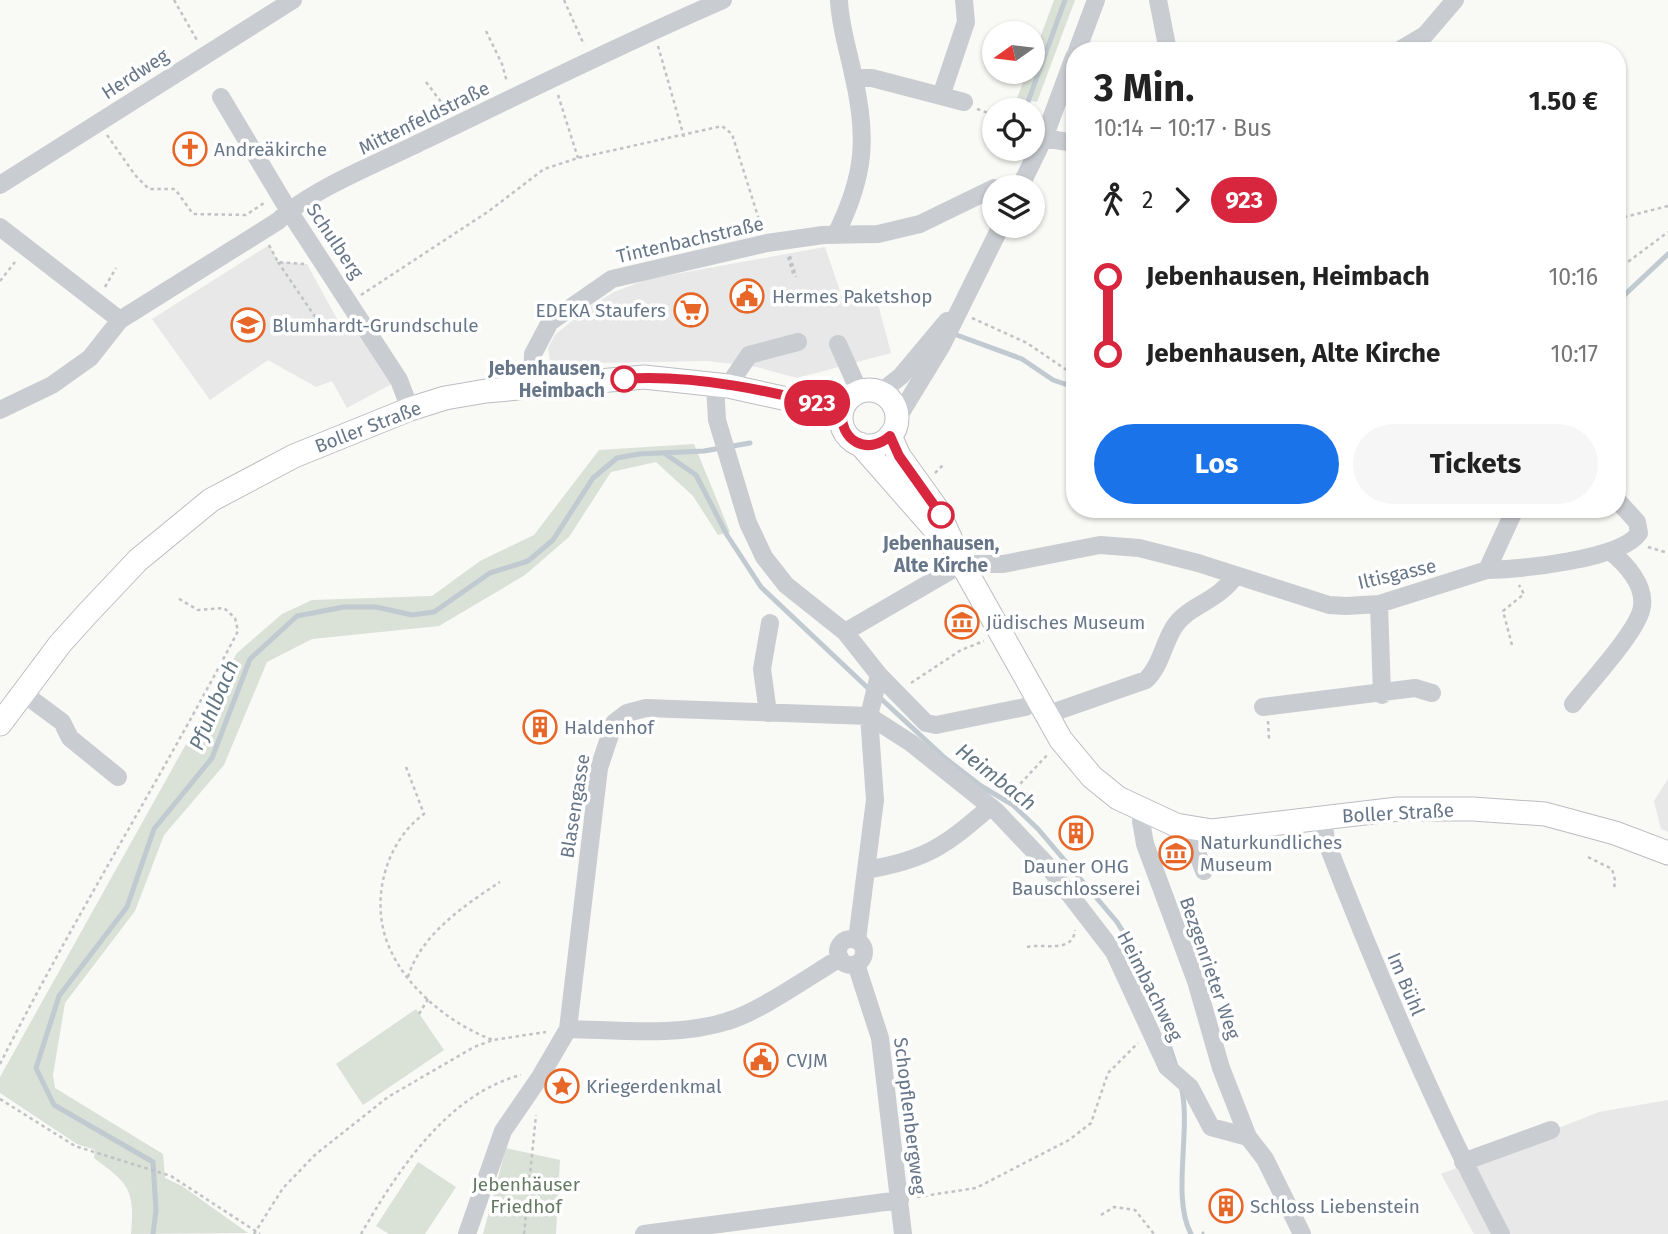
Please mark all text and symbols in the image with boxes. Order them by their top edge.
north arrow [982,21,1045,84]
map controls [982,21,1045,238]
street label: Herdweg [97,44,173,104]
text: 3 Min. [1094,65,1194,111]
street label: Mittenfeldstraße [355,76,493,160]
text: 1.50 € [1529,86,1598,117]
button: locate [982,98,1045,161]
text: 10:14 – 10:17 · Bus [1094,114,1271,142]
church icon: Andreäkirche [171,130,209,168]
place label: Andreäkirche [214,138,327,161]
button: layers [982,175,1045,238]
icon: walk [1094,181,1132,219]
icon: forward [1163,181,1201,219]
text: 2 [1142,186,1153,214]
text: 923 [1225,186,1263,214]
street label: Schulberg [301,199,369,283]
street label: Tintenbachstraße [614,212,766,268]
text: Jebenhausen, Heimbach [1146,261,1430,292]
text: 10:16 [1548,263,1598,291]
public building icon: Hermes Paketshop [728,277,766,315]
place label: Hermes Paketshop [772,285,933,308]
supermarket icon: EDEKA Staufers [672,291,710,329]
place label: EDEKA Staufers [535,299,666,322]
school or university icon: Blumhardt-Grundschule [229,306,267,344]
place label: Blumhardt-Grundschule [272,314,479,337]
text: Jebenhausen, Alte Kirche [1146,338,1440,369]
text: 10:17 [1550,340,1598,368]
place label: Jebenhausen, Heimbach [487,357,605,402]
marker: Jebenhausen, Heimbach [611,366,637,392]
line badge: 923 [777,380,857,426]
text: 923 [798,389,836,417]
street label: Boller Straße [311,396,425,458]
button: Los [1094,424,1339,504]
button: Tickets [1353,424,1598,504]
marker: Jebenhausen, Alte Kirche [928,502,954,528]
place label: Jebenhausen, Alte Kirche [882,532,999,577]
street label: Iltisgasse [1356,554,1438,594]
museum icon: Jüdisches Museum [943,603,981,641]
place label: Jüdisches Museum [986,611,1145,634]
water label: Pfuhlbach [183,656,245,754]
building icon: Haldenhof [521,708,559,746]
place label: Haldenhof [564,716,656,739]
water label: Heimbach [951,738,1041,816]
street label: Blasengasse [555,752,595,860]
street label: Boller Straße [1341,799,1455,827]
building icon: Dauner OHG Bauschlosserei [1057,814,1095,852]
place label: Naturkundliches Museum [1200,831,1342,876]
museum icon: Naturkundliches Museum [1157,834,1195,872]
place label: Dauner OHG Bauschlosserei [1012,855,1141,900]
street label: Bezgenrieter Weg [1175,894,1245,1042]
street label: Heimbachweg [1112,927,1188,1045]
street label: Im Bühl [1382,949,1430,1019]
street label: Schopflenbergweg [889,1036,931,1196]
public building icon: CVJM [742,1041,780,1079]
place label: CVJM [786,1049,828,1072]
place icon: Kriegerdenkmal [543,1067,581,1105]
place label: Kriegerdenkmal [586,1075,722,1098]
park label: Jebenhäuser Friedhof [472,1173,581,1218]
building icon: Schloss Liebenstein [1207,1187,1245,1225]
place label: Schloss Liebenstein [1250,1195,1420,1218]

